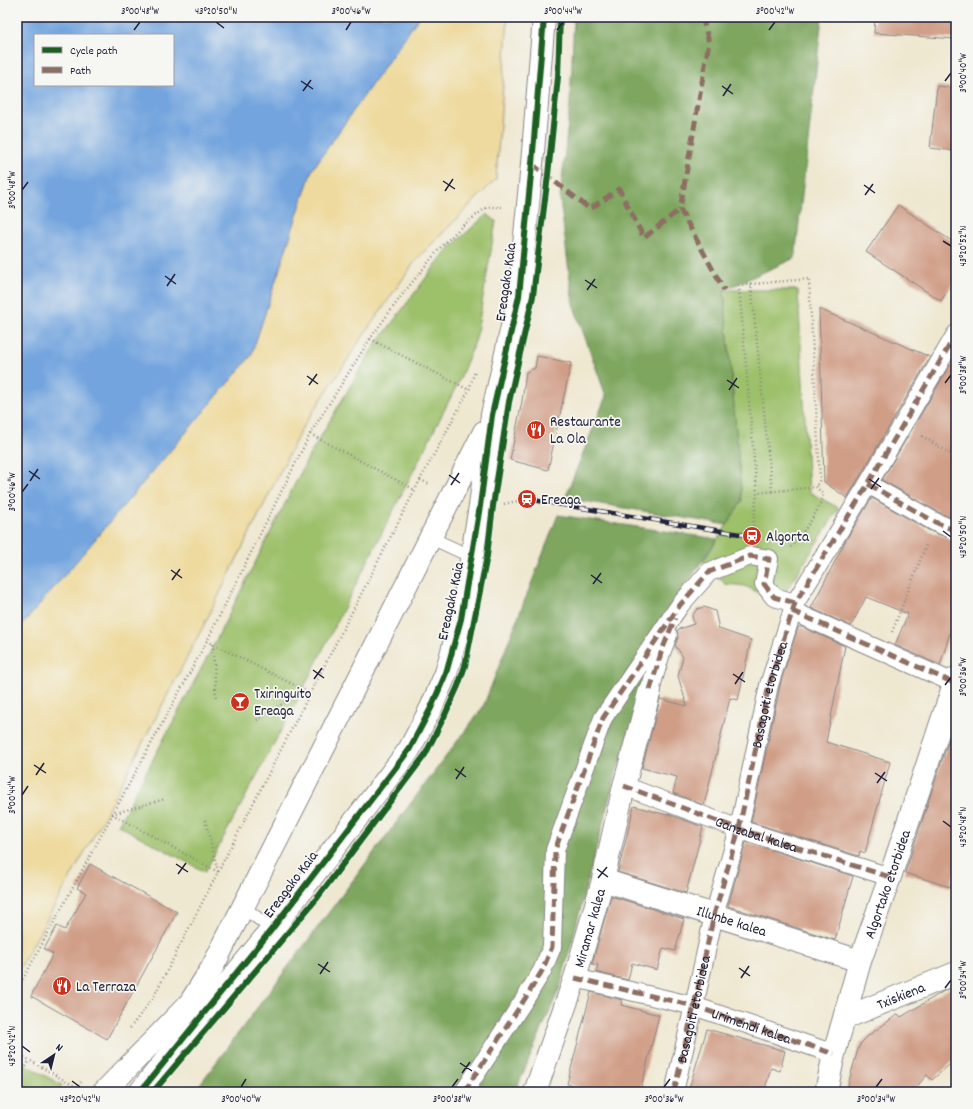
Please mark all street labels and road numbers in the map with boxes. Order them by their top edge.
street label: Ereagako Kaia [491,240,524,323]
street label: Ereagako Kaia [433,559,471,643]
street label: Basagoiti etorbidea [747,638,795,750]
street label: Ganzabal kalea [712,812,801,860]
street label: Algortako etorbidea [860,826,918,942]
street label: Ereagako Kaia [259,846,325,924]
street label: Miramar kalea [570,885,613,970]
street label: Illunbe kalea [693,901,770,944]
street label: Basagoiti etorbidea [672,953,718,1066]
street label: Txiskiena [874,977,930,1017]
street label: Urimendi kalea [708,1004,795,1052]

